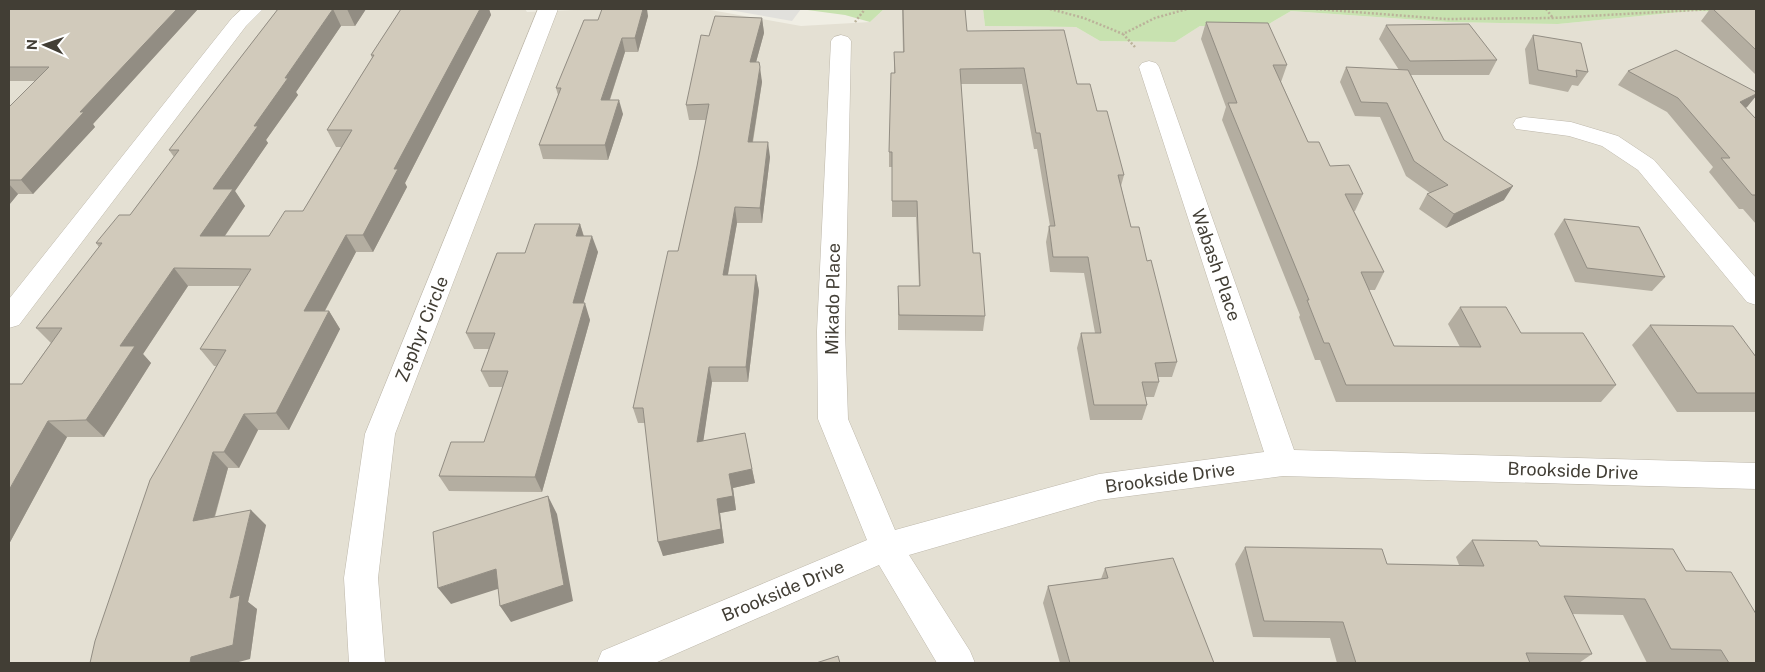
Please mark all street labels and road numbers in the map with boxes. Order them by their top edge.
street label: Wabash Place [1187,206,1246,324]
street label: Mikado Place [821,243,844,355]
street label: Zephyr Circle [391,273,452,385]
street label: Brookside Drive [1104,458,1236,497]
street label: Brookside Drive [1507,458,1639,483]
street label: Brookside Drive [718,555,847,626]

